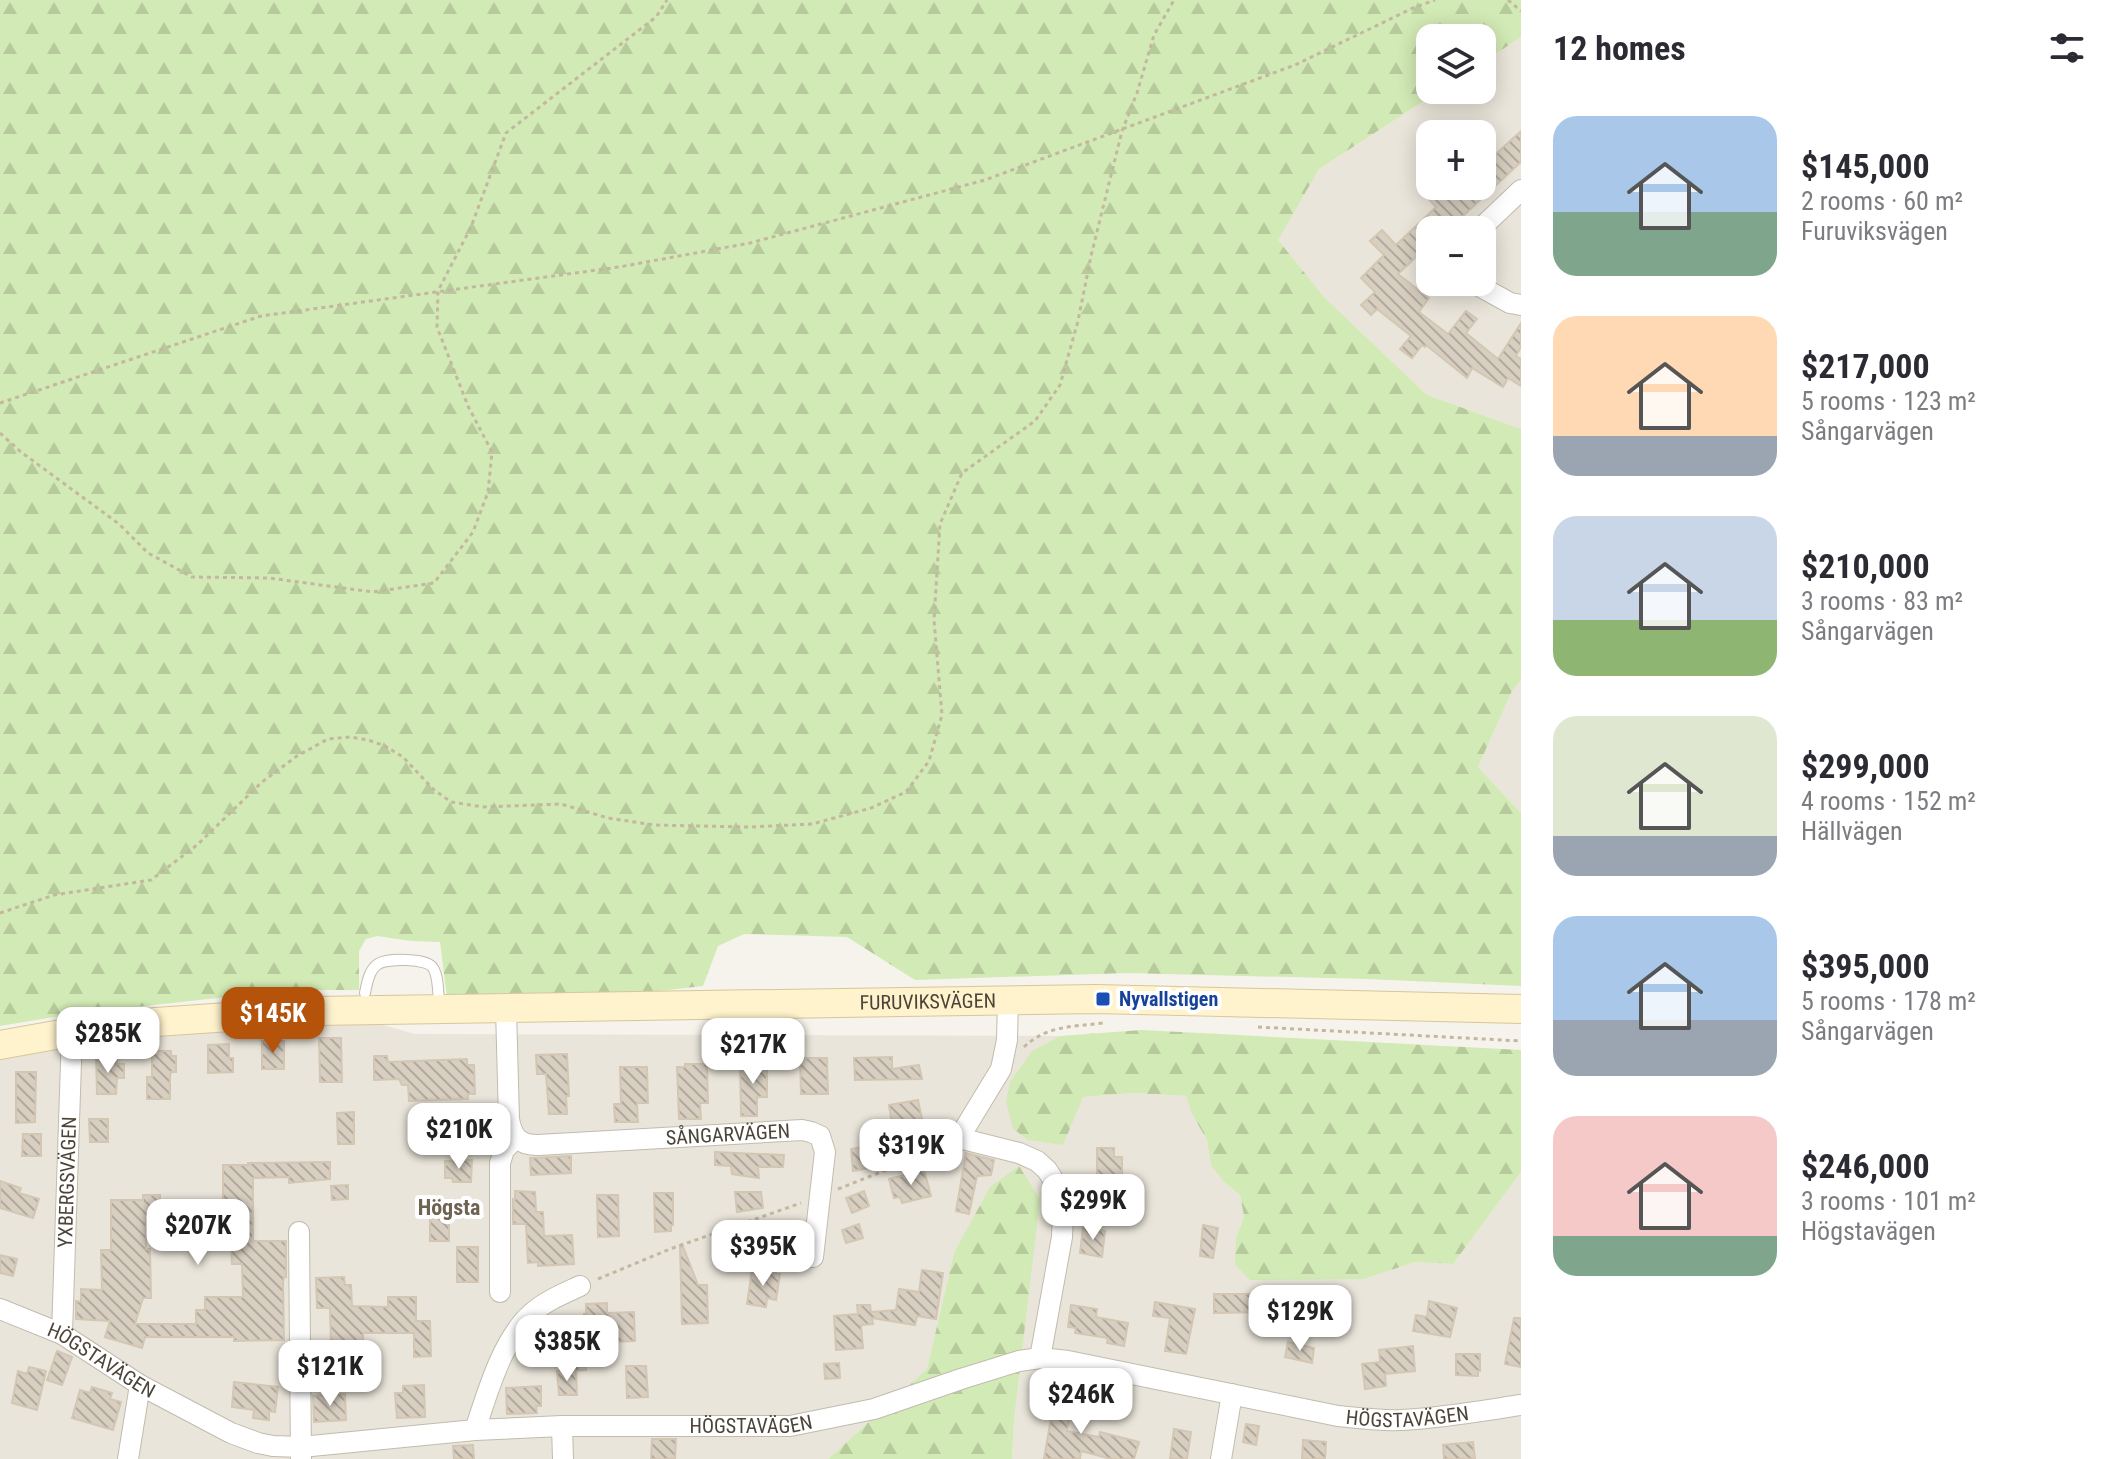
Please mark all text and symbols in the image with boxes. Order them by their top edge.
map controls [1416,24,1496,296]
button: layers [1416,24,1496,104]
icon: filters [2045,26,2089,70]
text: 12 homes [1553,28,1686,68]
button: + [1416,120,1496,200]
text: $145,000 [1801,146,1930,186]
icon: home [1617,148,1713,244]
text: 2 rooms · 60 m² [1801,186,1963,216]
button: − [1416,216,1496,296]
text: Furuviksvägen [1801,216,1948,246]
text: $217,000 [1801,346,1930,386]
icon: home [1617,348,1713,444]
text: 5 rooms · 123 m² [1801,386,1976,416]
text: Sångarvägen [1801,416,1934,446]
text: $210,000 [1801,546,1930,586]
icon: home [1617,548,1713,644]
text: 3 rooms · 83 m² [1801,586,1963,616]
text: Sångarvägen [1801,616,1934,646]
text: $299,000 [1801,746,1930,786]
icon: home [1617,748,1713,844]
text: 4 rooms · 152 m² [1801,786,1976,816]
text: Hällvägen [1801,816,1903,846]
text: $395,000 [1801,946,1930,986]
icon: home [1617,948,1713,1044]
text: 5 rooms · 178 m² [1801,986,1976,1016]
pin: $145K [217,987,329,1055]
place label: Nyvallstigen [1119,987,1218,1011]
street label: FURUVIKSVÄGEN [859,989,996,1015]
marker: Nyvallstigen [1094,990,1112,1008]
text: $145K [240,998,306,1028]
pin: $285K [52,1007,164,1075]
text: Sångarvägen [1801,1016,1934,1046]
text: $285K [75,1018,141,1048]
pin: $217K [697,1018,809,1086]
text: $217K [720,1029,786,1059]
pin: $210K [403,1103,515,1171]
text: $210K [426,1114,492,1144]
street label: YXBERGSVÄGEN [53,1116,81,1248]
street label: SÅNGARVÄGEN [665,1119,791,1150]
pin: $319K [855,1119,967,1187]
text: $319K [878,1130,944,1160]
text: $246,000 [1801,1146,1930,1186]
icon: home [1617,1148,1713,1244]
pin: $299K [1037,1174,1149,1242]
text: $299K [1060,1185,1126,1215]
text: 3 rooms · 101 m² [1801,1186,1976,1216]
district label: Högsta [418,1195,480,1220]
pin: $207K [142,1199,254,1267]
text: $207K [165,1210,231,1240]
text: Högstavägen [1801,1216,1936,1246]
pin: $395K [707,1220,819,1288]
text: $395K [730,1231,796,1261]
pin: $129K [1244,1285,1356,1353]
text: $129K [1267,1296,1333,1326]
pin: $385K [511,1315,623,1383]
street label: HÖGSTAVÄGEN [44,1317,159,1403]
text: $385K [534,1326,600,1356]
pin: $121K [274,1340,386,1408]
text: $121K [297,1351,363,1381]
pin: $246K [1025,1368,1137,1436]
text: $246K [1048,1379,1114,1409]
street label: HÖGSTAVÄGEN [1345,1401,1470,1432]
street label: HÖGSTAVÄGEN [690,1410,815,1438]

